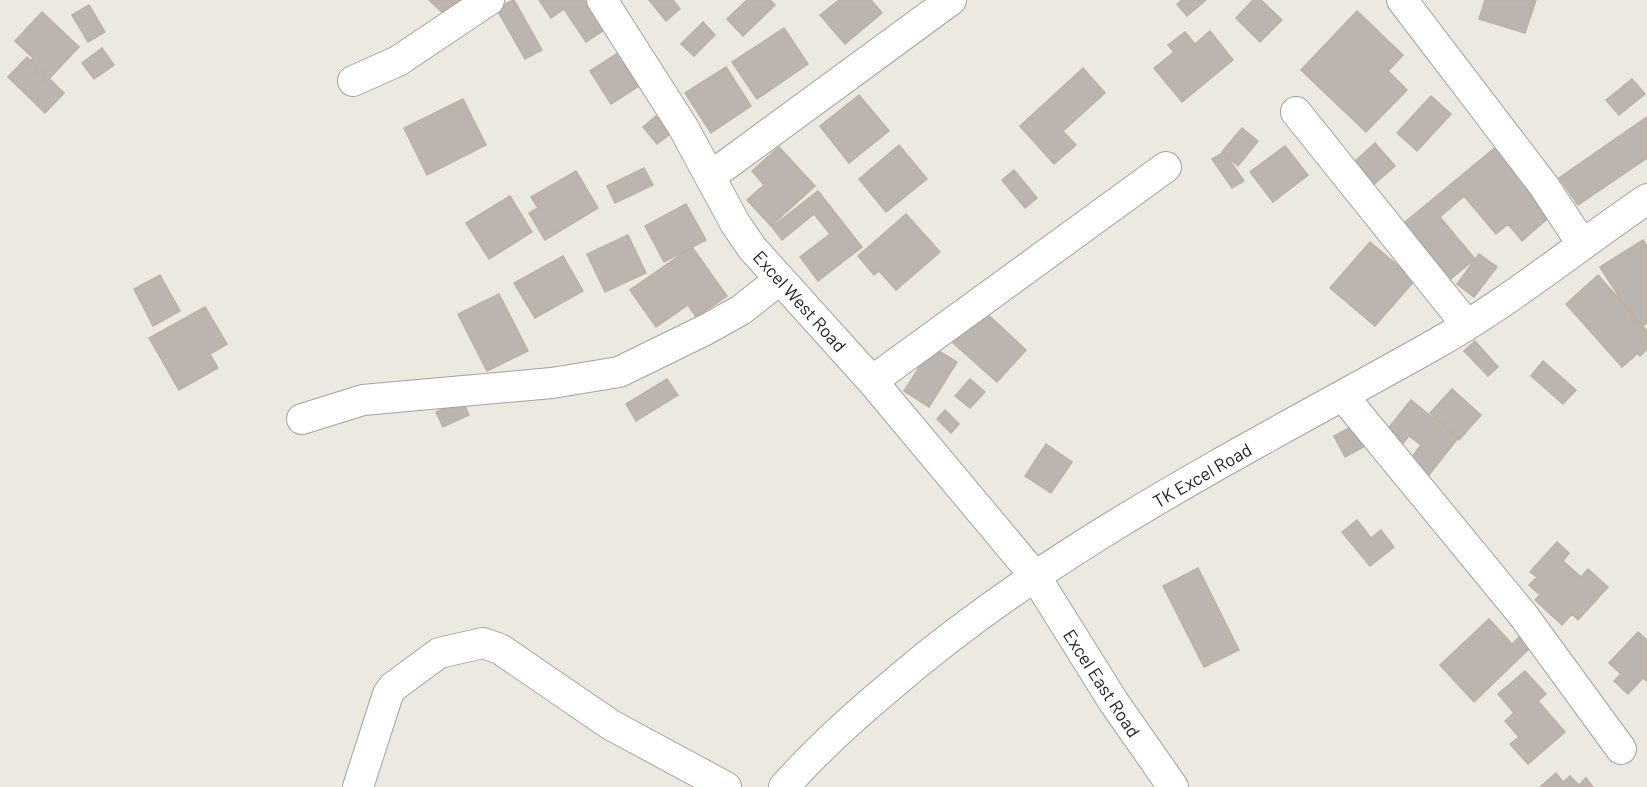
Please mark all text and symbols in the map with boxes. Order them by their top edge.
street label: Excel West Road [749,246,851,356]
street label: TK Excel Road [1149,438,1255,512]
street label: Excel East Road [1059,625,1145,741]

